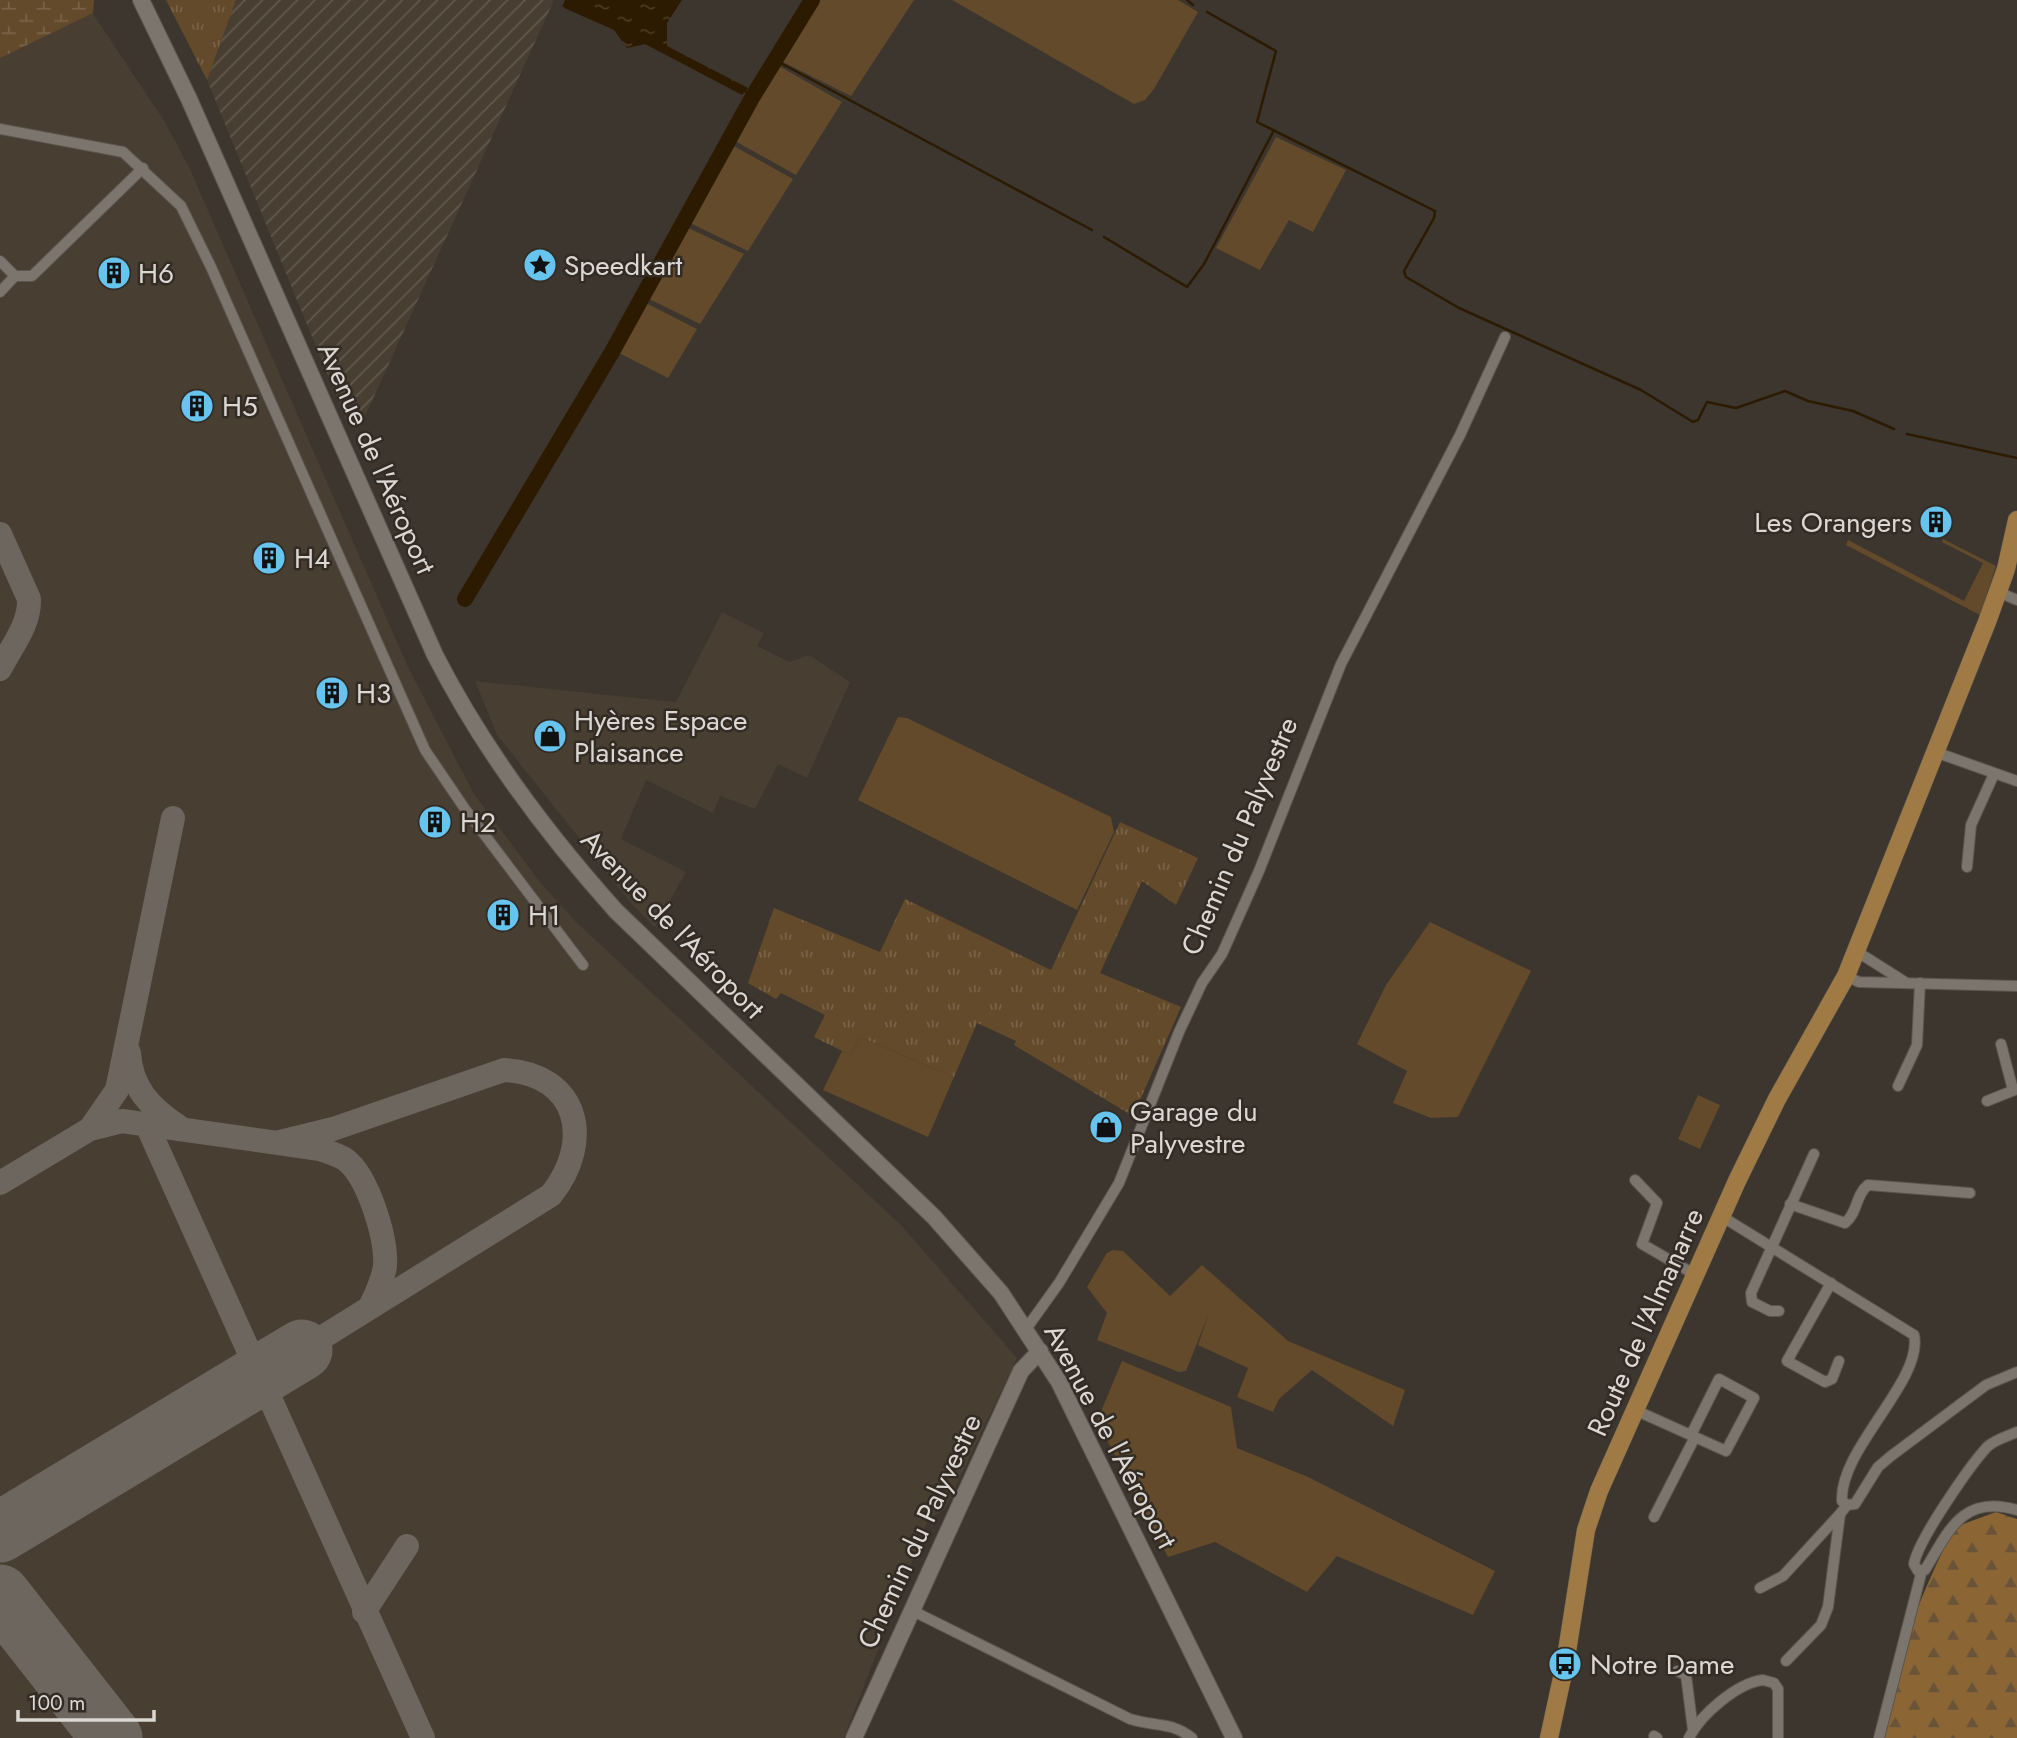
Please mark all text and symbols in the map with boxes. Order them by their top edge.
place label: Speedkart [564,245,682,286]
place icon: Speedkart [521,246,559,284]
place label: H6 [138,253,174,294]
building icon: H6 [95,254,133,292]
street label: Avenue de l'Aéroport [307,336,446,581]
place label: H5 [222,386,258,427]
building icon: H5 [178,387,216,425]
place label: Les Orangers [1754,502,1912,543]
building icon: Les Orangers [1917,503,1955,541]
place label: H4 [294,538,330,579]
building icon: H4 [250,539,288,577]
place label: H3 [356,673,391,714]
building icon: H3 [313,674,351,712]
place label: Hyères Espace Plaisance [574,700,748,773]
street label: Chemin du Palyvestre [1171,711,1308,962]
shop icon: Hyères Espace Plaisance [531,717,569,755]
place label: H2 [460,802,496,843]
building icon: H2 [416,803,454,841]
street label: Avenue de l'Aéroport [571,820,774,1029]
place label: H1 [528,895,561,936]
building icon: H1 [484,896,522,934]
place label: Garage du Palyvestre [1130,1091,1258,1164]
shop icon: Garage du Palyvestre [1087,1108,1125,1146]
street label: Route de l'Almanarre [1577,1202,1714,1443]
street label: Avenue de l'Aéroport [1034,1316,1187,1556]
street label: Chemin du Palyvestre [847,1407,992,1655]
place label: Notre Dame [1590,1644,1734,1685]
bus stop icon: Notre Dame [1546,1645,1584,1683]
scale bar [18,1678,154,1722]
text: 100 m [28,1688,85,1718]

